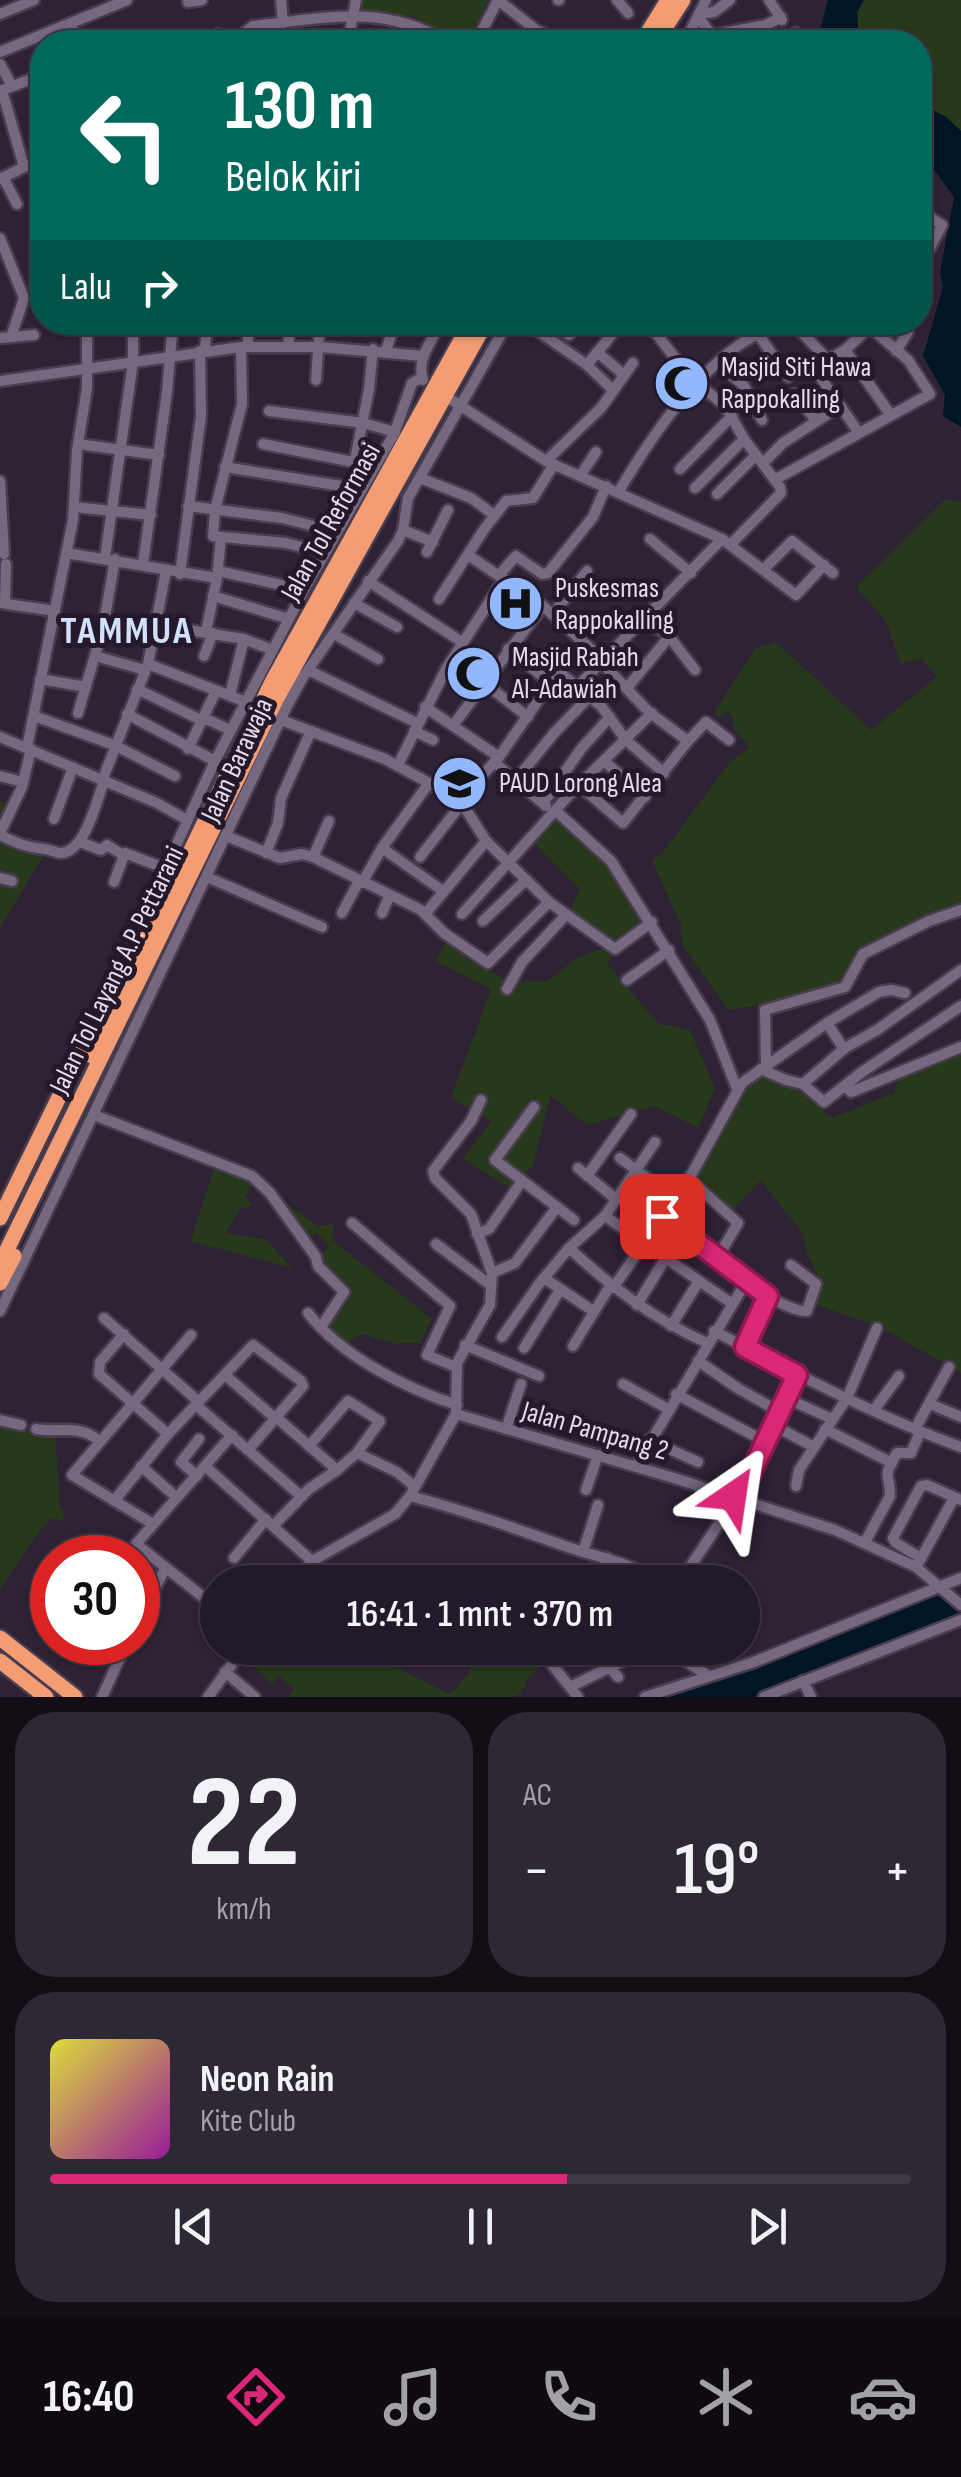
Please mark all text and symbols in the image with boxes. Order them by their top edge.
text: 130 m [225,65,374,149]
icon: left [60,70,190,200]
text: Belok kiri [225,150,361,205]
icon: right [132,260,187,315]
text: Lalu [60,265,112,310]
place label: Masjid Siti Hawa Rappokalling [721,351,871,416]
mosque icon: Masjid Siti Hawa Rappokalling [652,353,712,413]
street label: Jalan Tol Reformasi [274,438,388,607]
place label: Puskesmas Rappokalling [555,572,674,637]
hospital icon: Puskesmas Rappokalling [486,574,546,634]
district label: TAMMUA [60,609,194,654]
place label: Masjid Rabiah Al-Adawiah [511,641,639,706]
mosque icon: Masjid Rabiah Al-Adawiah [443,643,503,703]
street label: Jalan Barawaja [194,693,280,828]
school or university icon: PAUD Lorong Alea [430,753,490,813]
place label: PAUD Lorong Alea [499,767,662,800]
street label: Jalan Tol Layang A.P. Pettarani [42,841,191,1100]
pin [620,1174,705,1259]
icon: arrive [635,1189,690,1244]
street label: Jalan Pampang 2 [517,1394,672,1468]
position arrow [681,1444,785,1548]
speed limit sign: 30 [30,1535,160,1665]
text: 16:41 · 1 mnt · 370 m [347,1592,613,1637]
text: 22 [187,1747,301,1903]
text: AC [523,1776,552,1815]
text: 19° [674,1825,760,1916]
text: − [523,1838,550,1905]
text: + [884,1838,911,1905]
text: km/h [216,1890,272,1929]
text: Neon Rain [200,2057,334,2102]
text: Kite Club [200,2102,296,2141]
icon: previous [166,2199,221,2254]
icon: pause [453,2199,508,2254]
icon: next [740,2199,795,2254]
icon: directions [221,2362,291,2432]
icon: music [378,2362,448,2432]
icon: phone [534,2362,604,2432]
icon: climate [691,2362,761,2432]
icon: car [848,2362,918,2432]
text: 16:40 [43,2370,135,2425]

